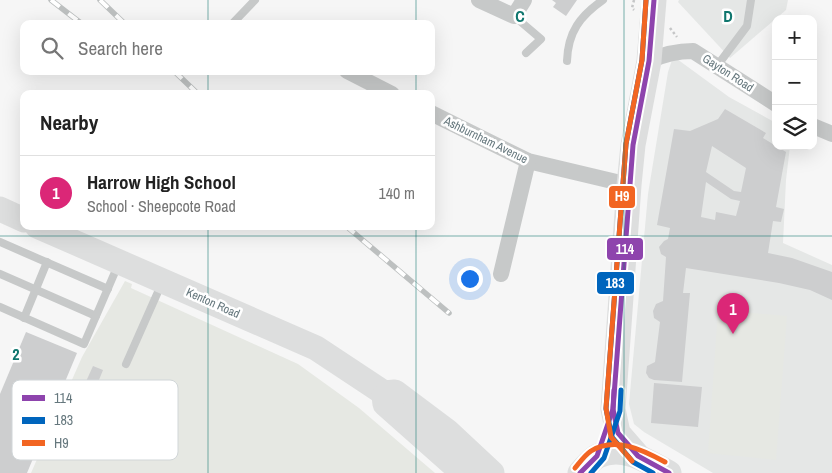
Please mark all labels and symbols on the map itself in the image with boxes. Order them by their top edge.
text: C [515,5,525,27]
text: D [723,5,733,27]
street label: Gayton Road [699,50,757,96]
street label: Ashburnham Avenue [441,112,530,167]
line badge: H9 [608,185,636,209]
text: H9 [615,187,629,205]
line badge: 114 [606,237,644,261]
text: 114 [616,240,635,258]
your location [457,266,483,292]
line badge: 183 [596,271,635,295]
text: 183 [605,274,625,292]
street label: Kenton Road [184,284,242,322]
pin: 1 [717,293,749,334]
text: 2 [12,343,20,365]
legend [12,380,178,460]
text: 114 [54,389,73,407]
text: 183 [54,411,73,429]
text: H9 [54,434,69,452]

